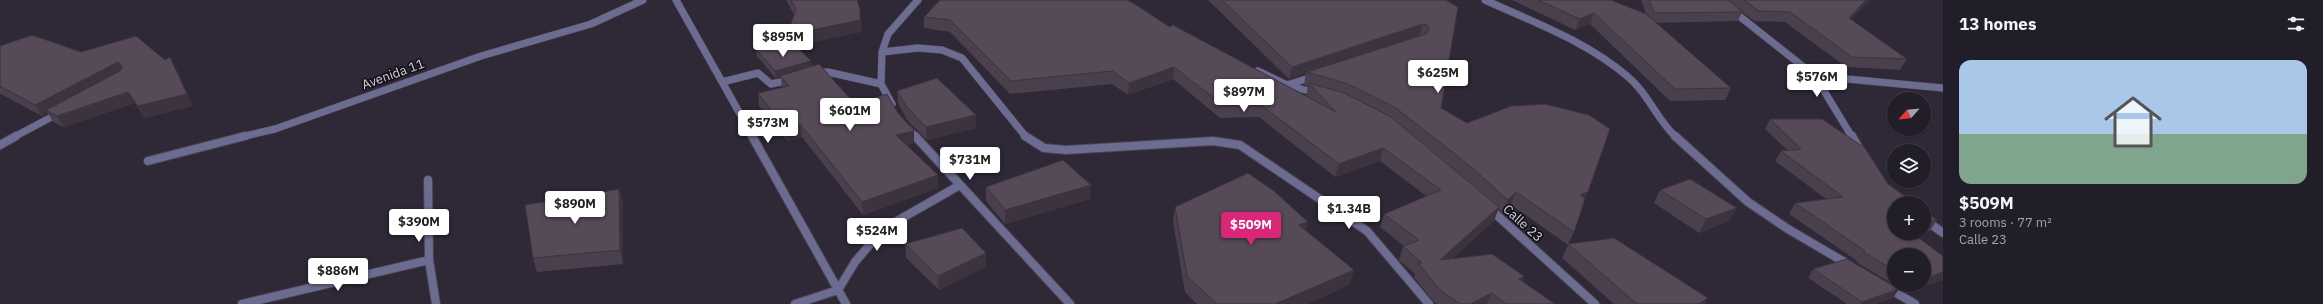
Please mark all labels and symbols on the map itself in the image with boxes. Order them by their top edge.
pin: $895M [755,24,811,58]
street label: Avenida 11 [359,55,427,93]
pin: $625M [1410,60,1466,94]
pin: $576M [1789,64,1845,98]
pin: $897M [1216,79,1272,113]
north arrow [1887,92,1931,136]
pin: $601M [822,98,878,132]
pin: $573M [740,110,796,144]
pin: $731M [942,147,998,181]
pin: $890M [547,191,603,225]
pin: $1.34B [1316,196,1382,230]
street label: Calle 23 [1500,201,1546,245]
pin: $390M [391,209,447,243]
pin: $509M [1223,212,1279,246]
pin: $524M [849,218,905,252]
pin: $886M [310,258,366,292]

